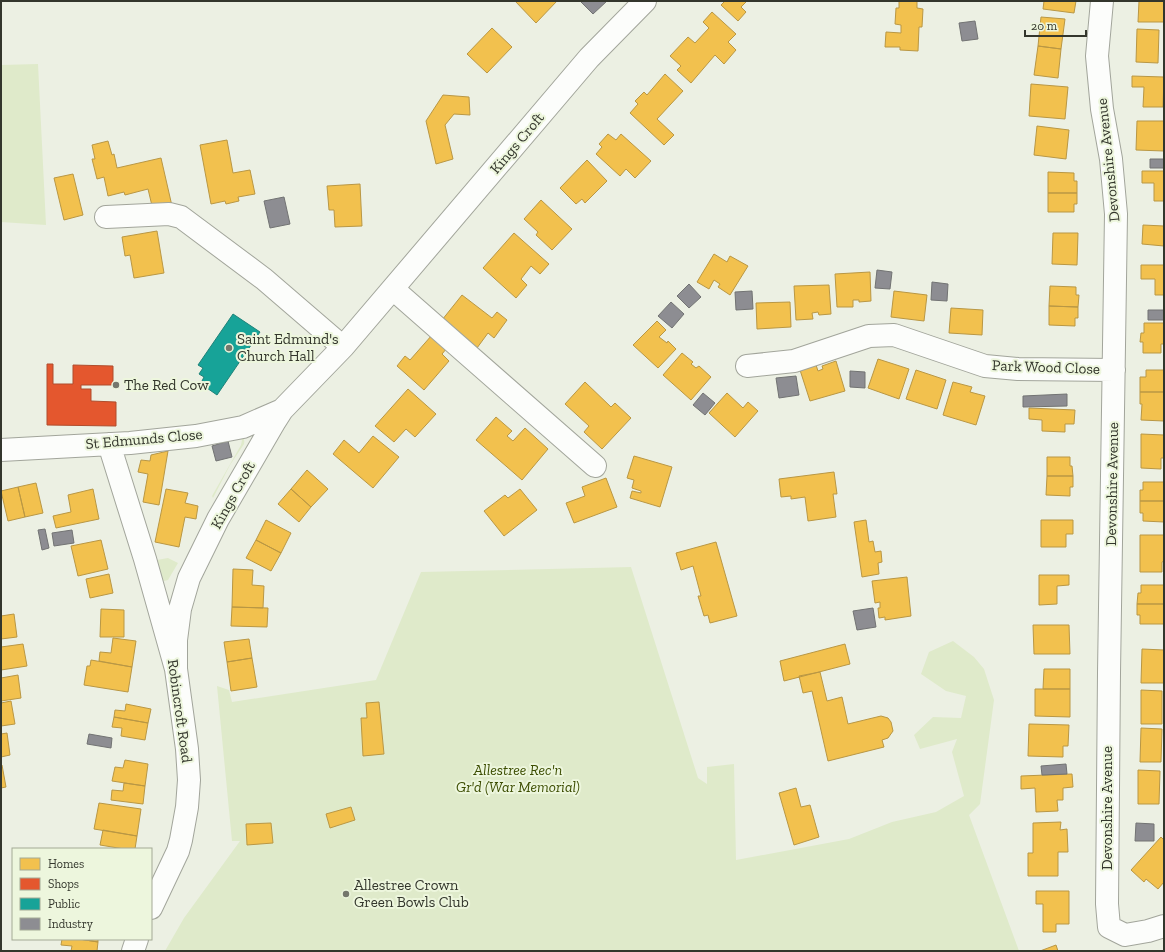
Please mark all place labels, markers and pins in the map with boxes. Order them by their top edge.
place label: Saint Edmund's Church Hall [237,330,339,365]
marker: Saint Edmund's Church Hall [224,343,234,353]
place label: The Red Cow [124,376,209,394]
marker: The Red Cow [111,380,121,390]
place label: Allestree Crown Green Bowls Club [354,876,469,911]
marker: Allestree Crown Green Bowls Club [341,889,351,899]

